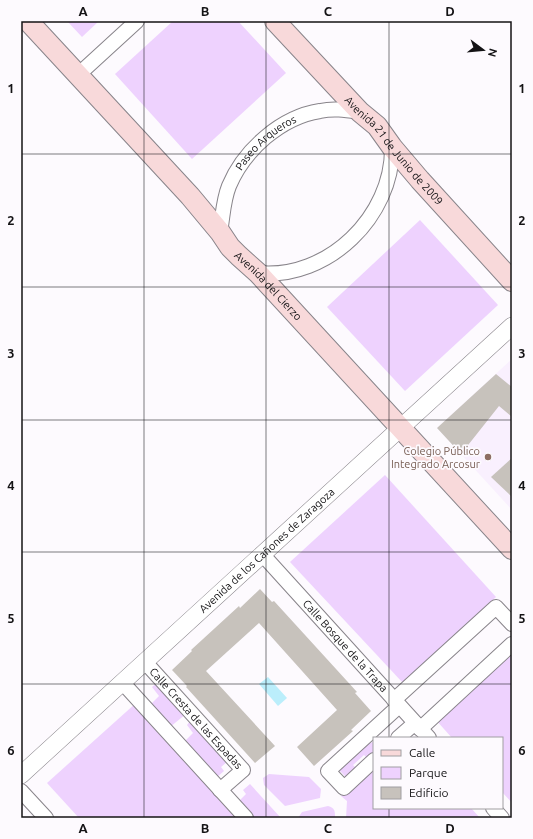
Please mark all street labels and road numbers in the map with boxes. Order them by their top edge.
street label: Avenida 21 de Junio de 2009 [342,94,445,207]
street label: Paseo Arqueros [233,113,298,172]
street label: Avenida del Cierzo [232,249,304,323]
street label: Avenida de los Cañones de Zaragoza [197,486,337,615]
street label: Calle Bosque de la Trapa [301,597,390,694]
street label: Calle Cresta de las Espadas [147,665,245,771]

